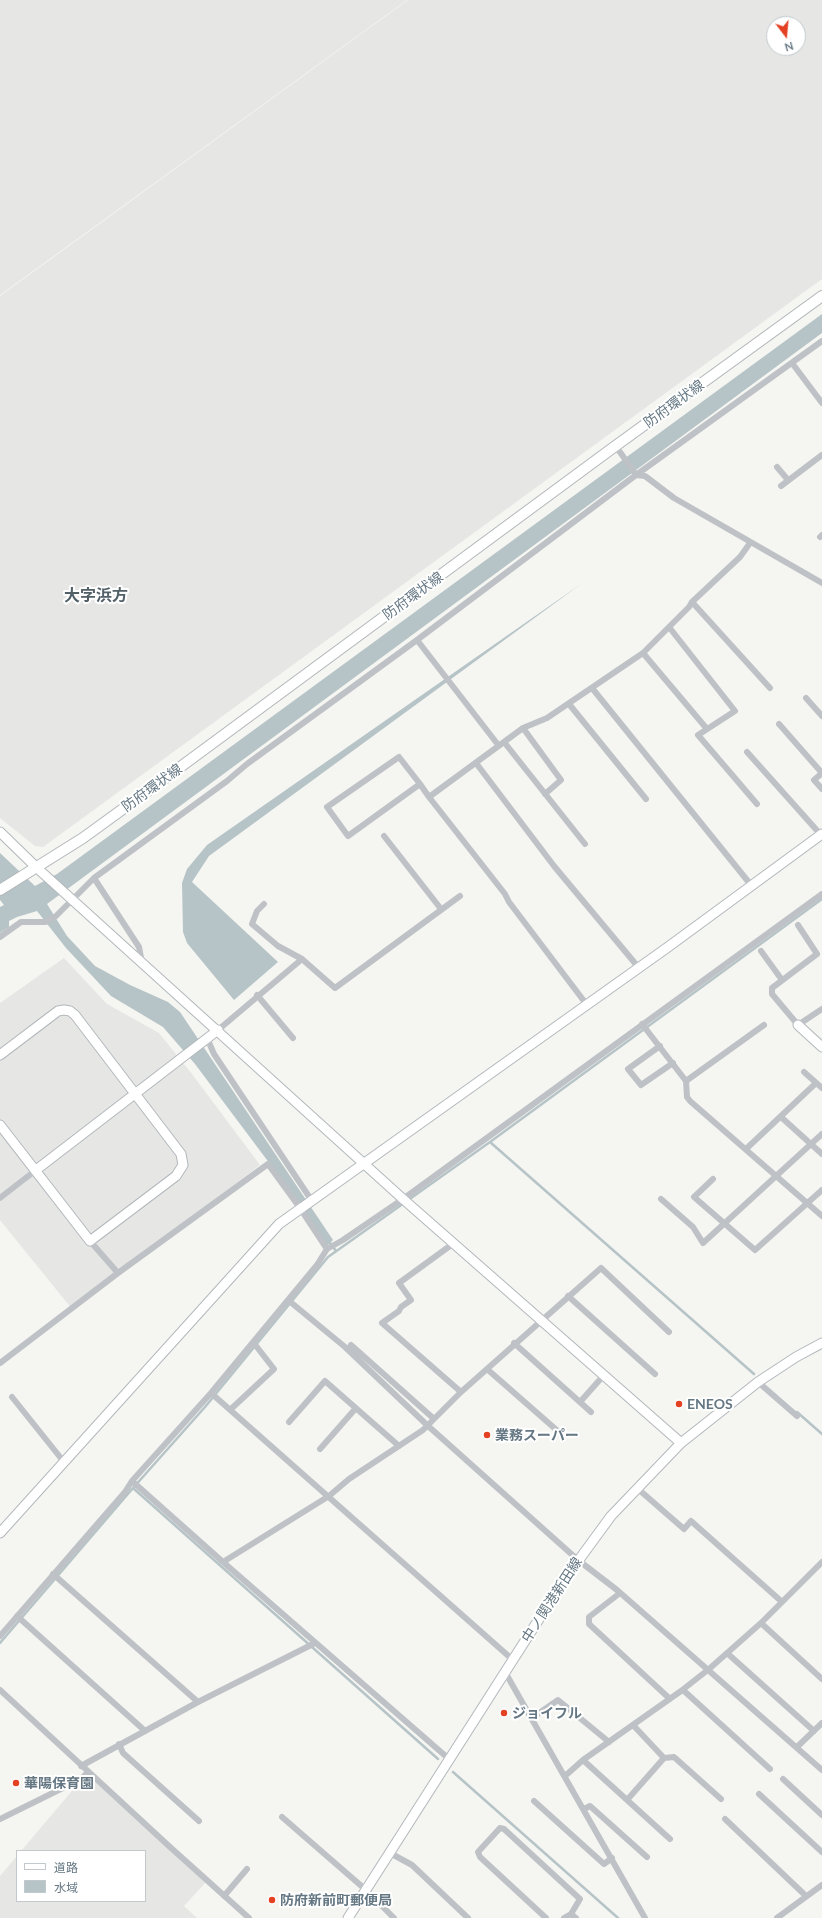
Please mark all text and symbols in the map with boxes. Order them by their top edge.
north arrow [766,16,806,56]
text: N [783,40,795,54]
street label: 防府環状線 [641,377,707,431]
street label: 防府環状線 [380,569,446,623]
district label: 大字浜方 [64,586,128,606]
street label: 防府環状線 [119,761,185,815]
place label: ENEOS [687,1396,733,1412]
marker: ENEOS [674,1399,684,1409]
place label: 業務スーパー [495,1427,579,1443]
marker: 業務スーパー [482,1430,492,1440]
street label: 中ノ関港新田線 [518,1554,586,1646]
place label: ジョイフル [512,1705,582,1721]
marker: ジョイフル [499,1708,509,1718]
place label: 華陽保育園 [24,1775,94,1791]
marker: 華陽保育園 [11,1778,21,1788]
legend [16,1850,146,1902]
text: 道路 [54,1860,78,1875]
text: 水域 [54,1880,78,1895]
place label: 防府新前町郵便局 [280,1892,392,1908]
marker: 防府新前町郵便局 [267,1895,277,1905]

